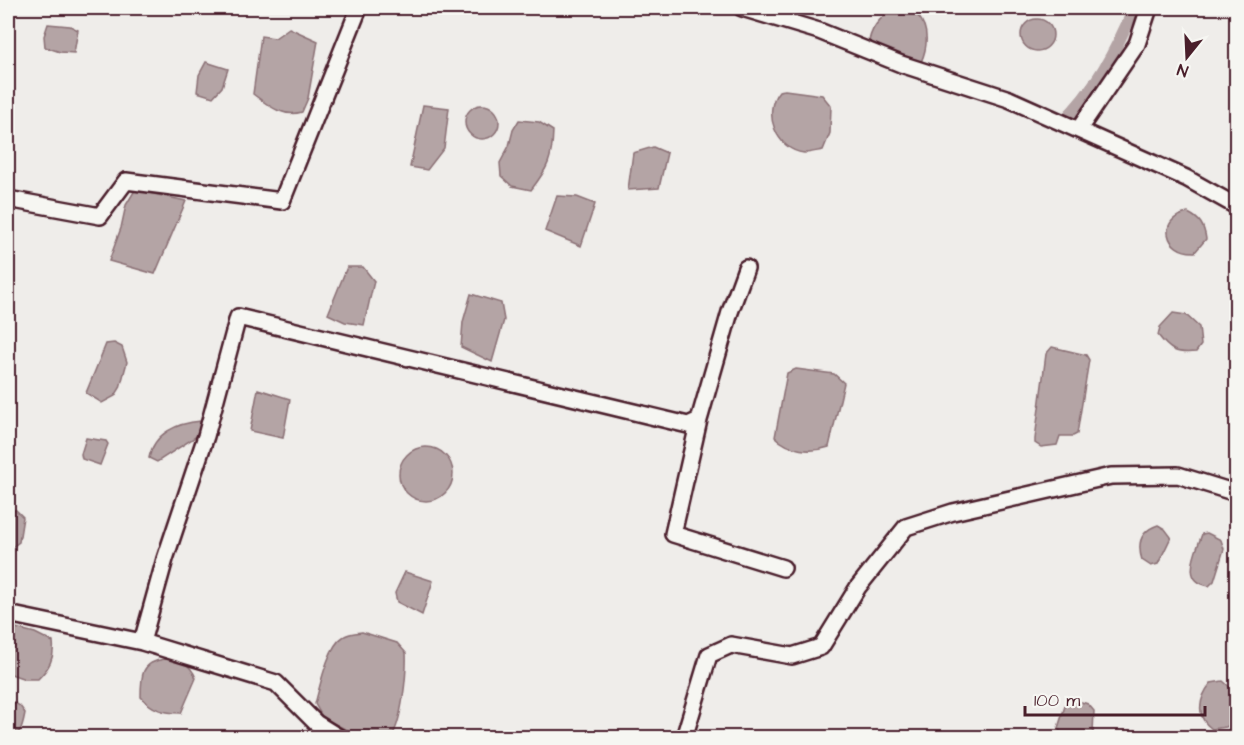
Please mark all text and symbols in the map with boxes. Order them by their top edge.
north arrow [1157,27,1217,87]
text: N [1175,58,1191,82]
scale bar [1025,679,1205,717]
text: 100 m [1034,688,1080,713]

